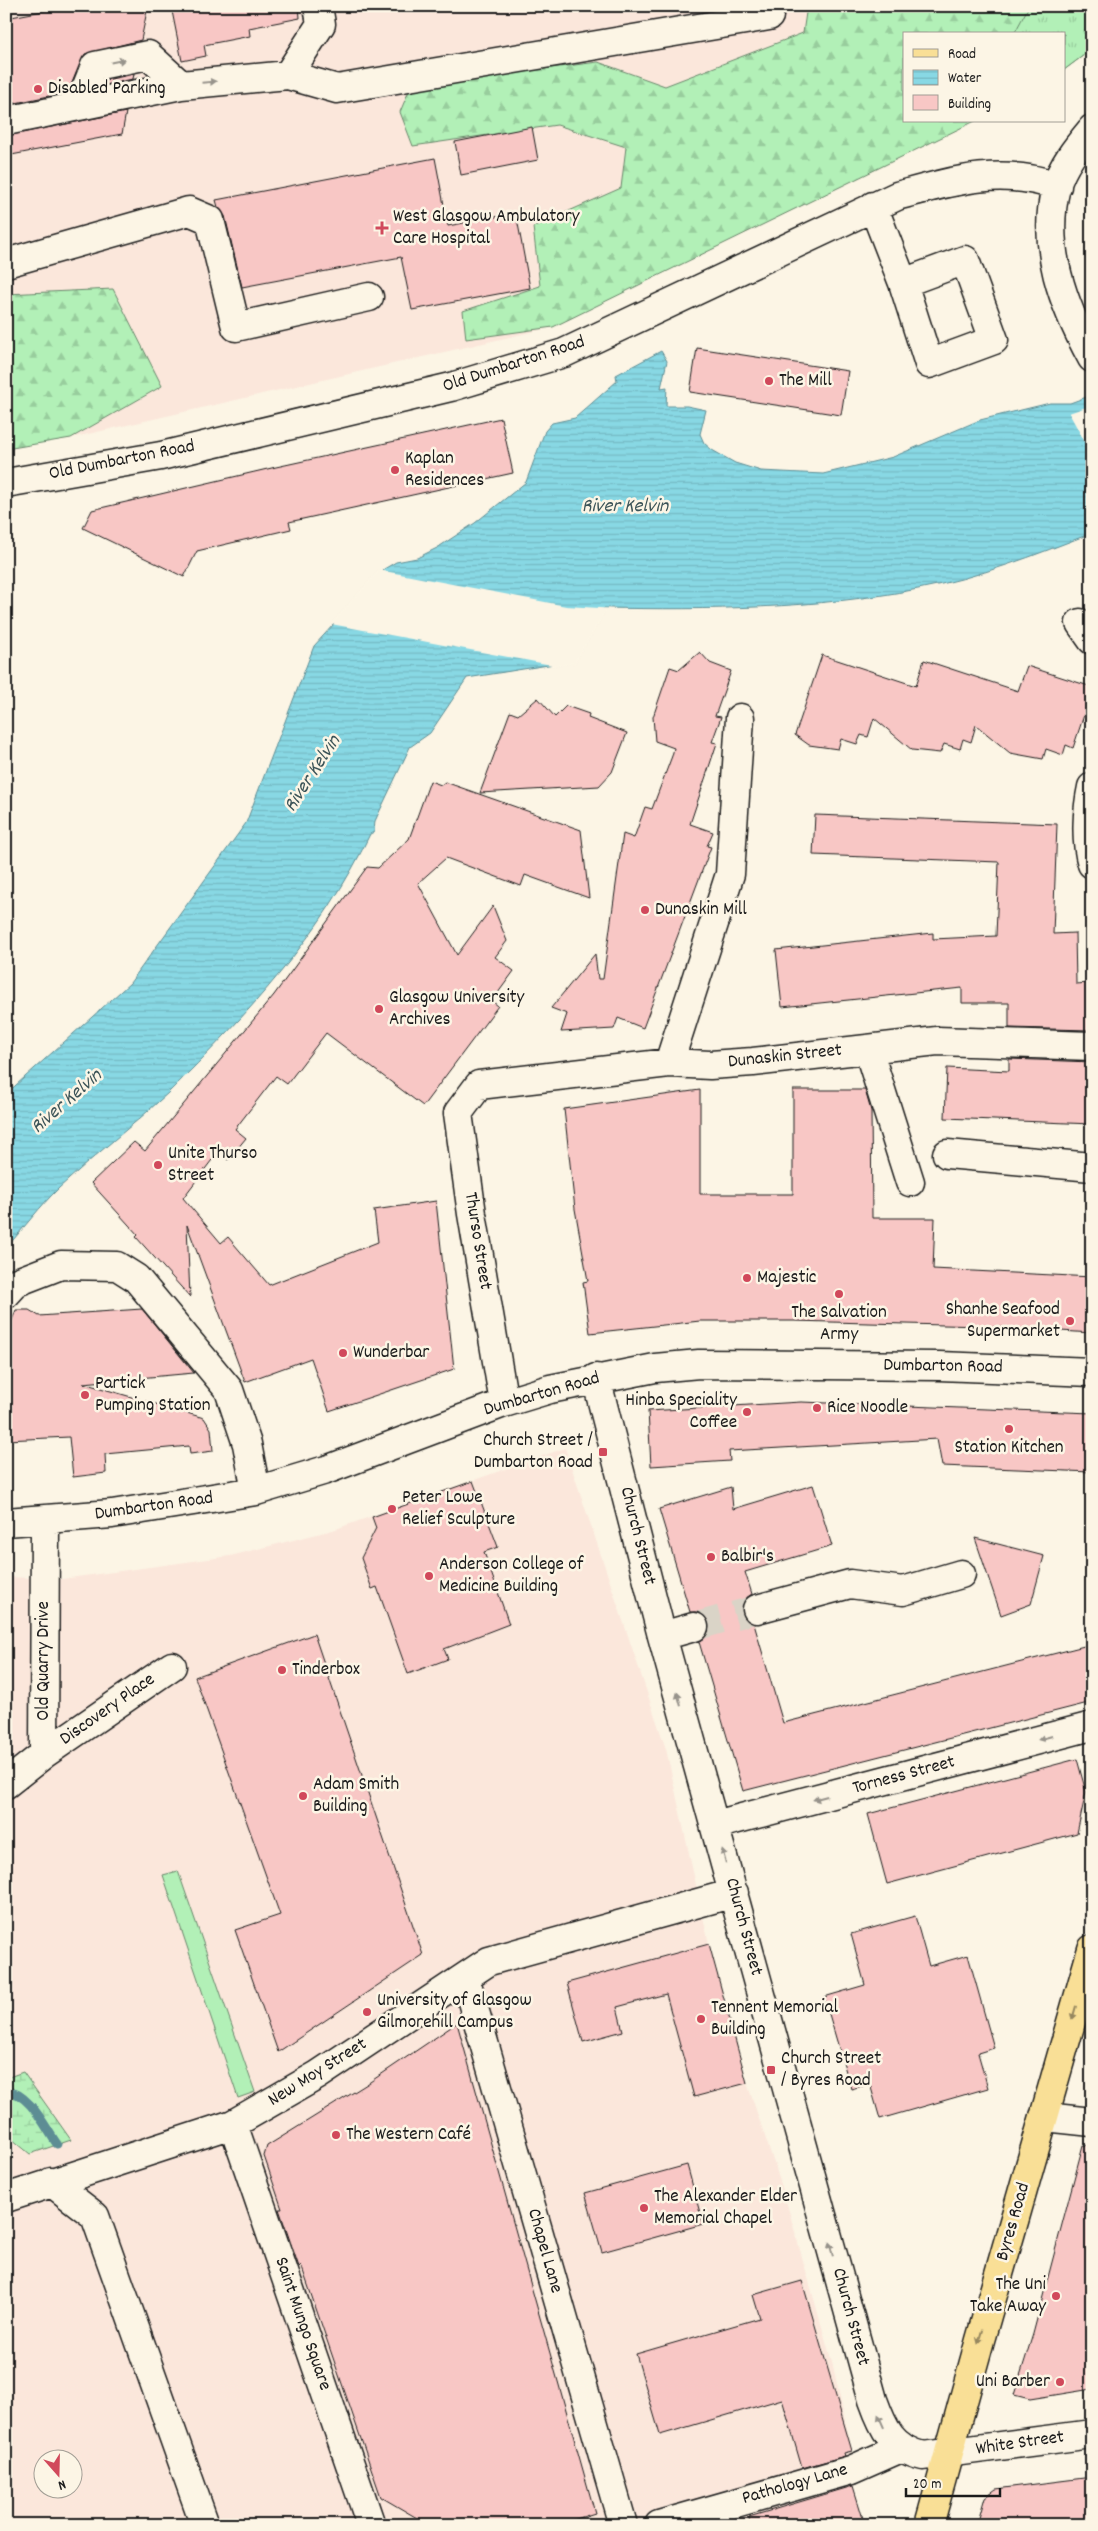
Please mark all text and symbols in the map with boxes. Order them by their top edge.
legend [903,32,1066,122]
text: Road [948,44,976,66]
one-way arrow [110,57,125,65]
text: Water [948,68,982,90]
place label: Disabled Parking [48,76,166,103]
one-way arrow [201,78,217,86]
marker: Disabled Parking [32,83,44,95]
text: Building [948,94,991,116]
place label: West Glasgow Ambulatory Care Hospital [393,204,580,253]
marker: West Glasgow Ambulatory Care Hospital [375,221,389,235]
street label: Old Dumbarton Road [439,329,589,401]
place label: The Mill [779,368,832,395]
marker: The Mill [763,375,775,387]
street label: Old Dumbarton Road [47,434,197,488]
place label: Kaplan Residences [405,446,484,495]
marker: Kaplan Residences [389,464,401,476]
water label: River Kelvin [582,493,669,521]
water label: River Kelvin [278,729,349,818]
place label: Dunaskin Mill [655,897,747,924]
marker: Dunaskin Mill [639,904,651,916]
place label: Glasgow University Archives [389,985,525,1034]
marker: Glasgow University Archives [373,1003,385,1015]
street label: Dunaskin Street [727,1038,843,1076]
water label: River Kelvin [25,1063,109,1141]
place label: Unite Thurso Street [168,1141,257,1190]
marker: Unite Thurso Street [152,1159,164,1171]
street label: Thurso Street [456,1190,498,1292]
place label: Majestic [757,1265,817,1292]
marker: Majestic [741,1272,753,1284]
marker: The Salvation Army [833,1288,845,1300]
place label: Shanhe Seafood Supermarket [946,1297,1060,1346]
place label: The Salvation Army [791,1300,887,1349]
marker: Shanhe Seafood Supermarket [1064,1315,1076,1327]
place label: Wunderbar [353,1340,429,1367]
marker: Wunderbar [337,1347,349,1359]
street label: Dumbarton Road [883,1352,1003,1382]
street label: Dumbarton Road [481,1366,603,1424]
place label: Partick Pumping Station [95,1371,211,1420]
place label: Hinba Speciality Coffee [625,1388,737,1437]
marker: Partick Pumping Station [79,1389,91,1401]
place label: Rice Noodle [827,1395,908,1422]
marker: Rice Noodle [811,1402,823,1414]
marker: Hinba Speciality Coffee [741,1406,753,1418]
marker: Station Kitchen [1003,1423,1015,1435]
place label: Church Street / Dumbarton Road [474,1428,593,1477]
place label: Station Kitchen [954,1435,1064,1462]
marker: Church Street / Dumbarton Road [597,1446,609,1458]
street label: Church Street [612,1484,662,1588]
street label: Dumbarton Road [93,1485,215,1529]
place label: Peter Lowe Relief Sculpture [402,1485,515,1534]
marker: Peter Lowe Relief Sculpture [386,1503,398,1515]
place label: Balbir's [721,1544,774,1571]
marker: Balbir's [705,1551,717,1563]
place label: Anderson College of Medicine Building [439,1552,585,1601]
marker: Anderson College of Medicine Building [423,1570,435,1582]
street label: Old Quarry Drive [31,1601,58,1721]
place label: Tinderbox [292,1657,360,1684]
marker: Tinderbox [276,1664,288,1676]
street label: Discovery Place [55,1667,161,1753]
one-way arrow [675,1692,683,1707]
one-way arrow [1037,1735,1052,1743]
street label: Torness Street [850,1749,958,1803]
place label: Adam Smith Building [313,1772,399,1821]
marker: Adam Smith Building [297,1790,309,1802]
one-way arrow [812,1794,827,1802]
one-way arrow [719,1848,727,1863]
street label: Church Street [717,1875,769,1979]
place label: University of Glasgow Gilmorehill Campus [377,1988,532,2037]
place label: Tennent Memorial Building [711,1995,838,2044]
one-way arrow [1070,2005,1078,2020]
marker: University of Glasgow Gilmorehill Campus [361,2006,373,2018]
marker: Tennent Memorial Building [695,2013,707,2025]
street label: New Moy Street [263,2032,373,2114]
place label: Church Street / Byres Road [781,2046,881,2095]
marker: Church Street / Byres Road [765,2064,777,2076]
place label: The Western Café [346,2122,471,2149]
marker: The Western Café [330,2129,342,2141]
street label: Byres Road [990,2180,1038,2264]
place label: The Alexander Elder Memorial Chapel [654,2184,797,2233]
marker: The Alexander Elder Memorial Chapel [638,2202,650,2214]
street label: Chapel Lane [519,2206,569,2296]
one-way arrow [827,2241,835,2256]
street label: Saint Mungo Square [267,2254,337,2394]
street label: Church Street [824,2265,876,2369]
place label: The Uni Take Away [970,2272,1047,2321]
marker: The Uni Take Away [1050,2290,1062,2302]
one-way arrow [976,2330,984,2345]
place label: Uni Barber [976,2369,1050,2396]
marker: Uni Barber [1054,2376,1066,2388]
one-way arrow [877,2414,885,2428]
street label: White Street [974,2424,1066,2464]
north arrow [32,2448,82,2498]
street label: Pathology Lane [739,2457,851,2513]
scale bar [906,2466,999,2498]
text: N [55,2474,68,2495]
text: 20 m [913,2474,941,2496]

